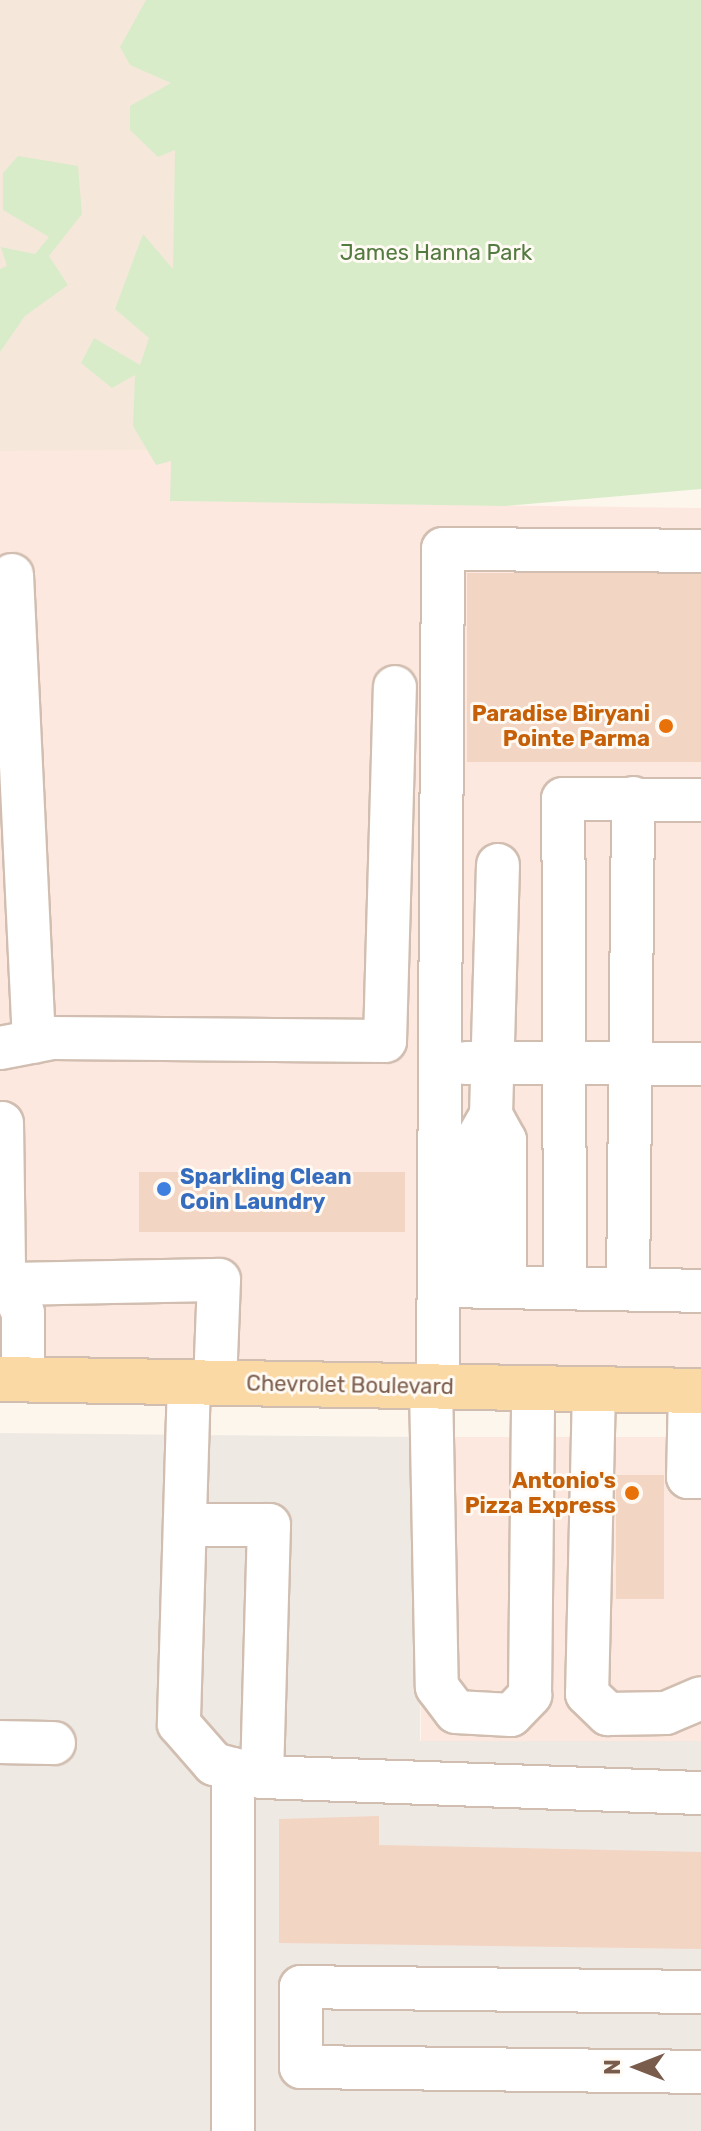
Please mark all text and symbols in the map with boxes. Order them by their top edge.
park label: James Hanna Park [340,240,532,266]
place label: Paradise Biryani Pointe Parma [472,700,650,752]
marker: Paradise Biryani Pointe Parma [657,717,675,735]
place label: Sparkling Clean Coin Laundry [180,1163,352,1214]
marker: Sparkling Clean Coin Laundry [155,1180,173,1198]
street label: Chevrolet Boulevard [246,1370,454,1400]
place label: Antonio's Pizza Express [465,1467,616,1518]
marker: Antonio's Pizza Express [623,1484,641,1502]
north arrow [597,2027,677,2107]
text: N [599,2059,626,2075]

